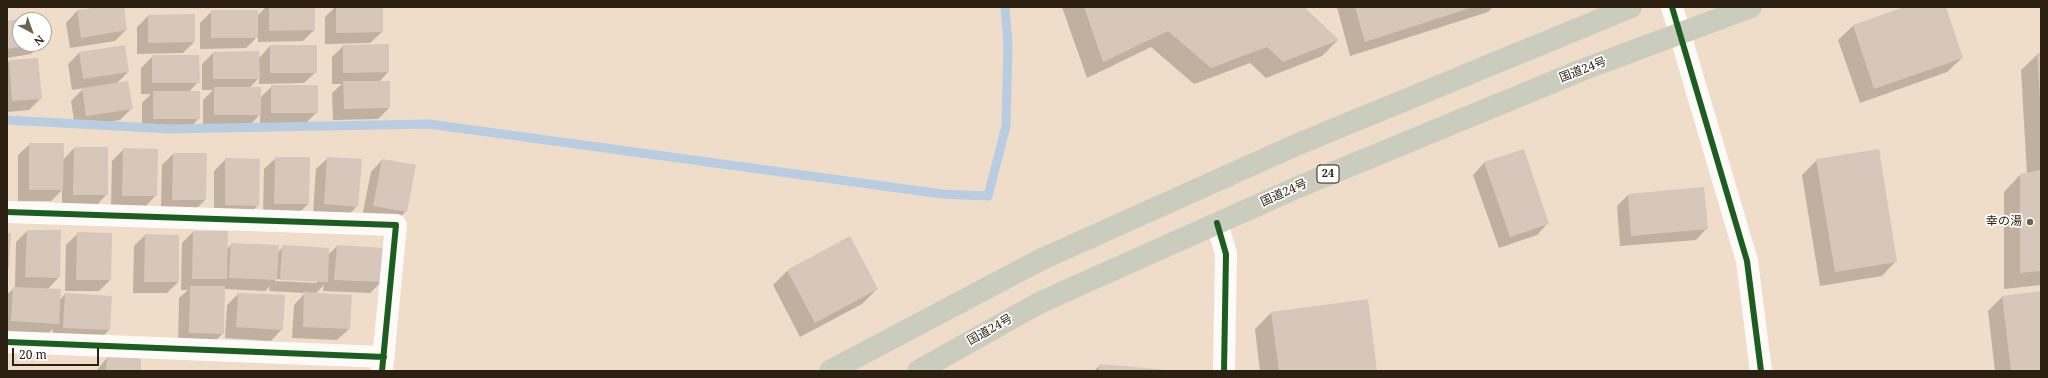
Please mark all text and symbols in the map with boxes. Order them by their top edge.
north arrow [12,12,52,52]
text: N [31,32,48,49]
street label: 国道24号 [1557,54,1609,86]
road number: 24 [1317,165,1339,183]
street label: 国道24号 [1258,176,1310,210]
place label: 幸の湯 [1986,215,2022,229]
marker: 幸の湯 [2025,217,2035,227]
street label: 国道24号 [965,312,1015,348]
scale bar [14,340,101,366]
text: 20 m [19,346,47,363]

